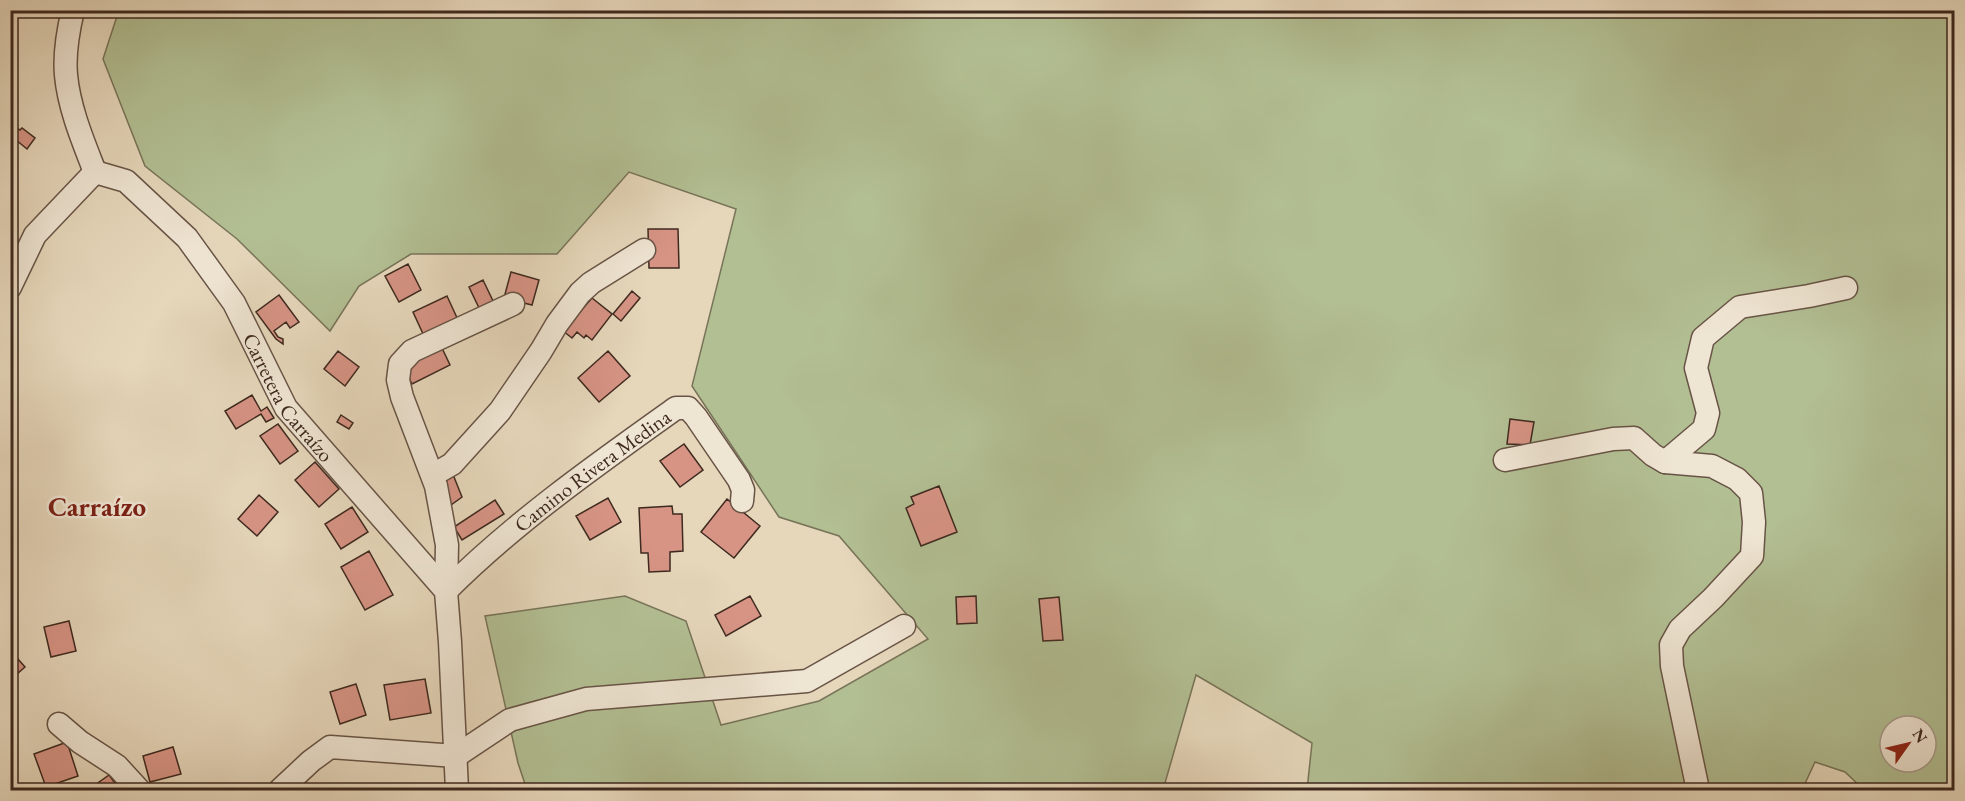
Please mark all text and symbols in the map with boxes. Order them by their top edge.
street label: Carretera Carraízo [237,328,340,467]
street label: Camino Rivera Medina [508,402,676,537]
district label: Carraízo [48,489,146,524]
north arrow [1878,714,1938,774]
text: N [1908,725,1932,747]

